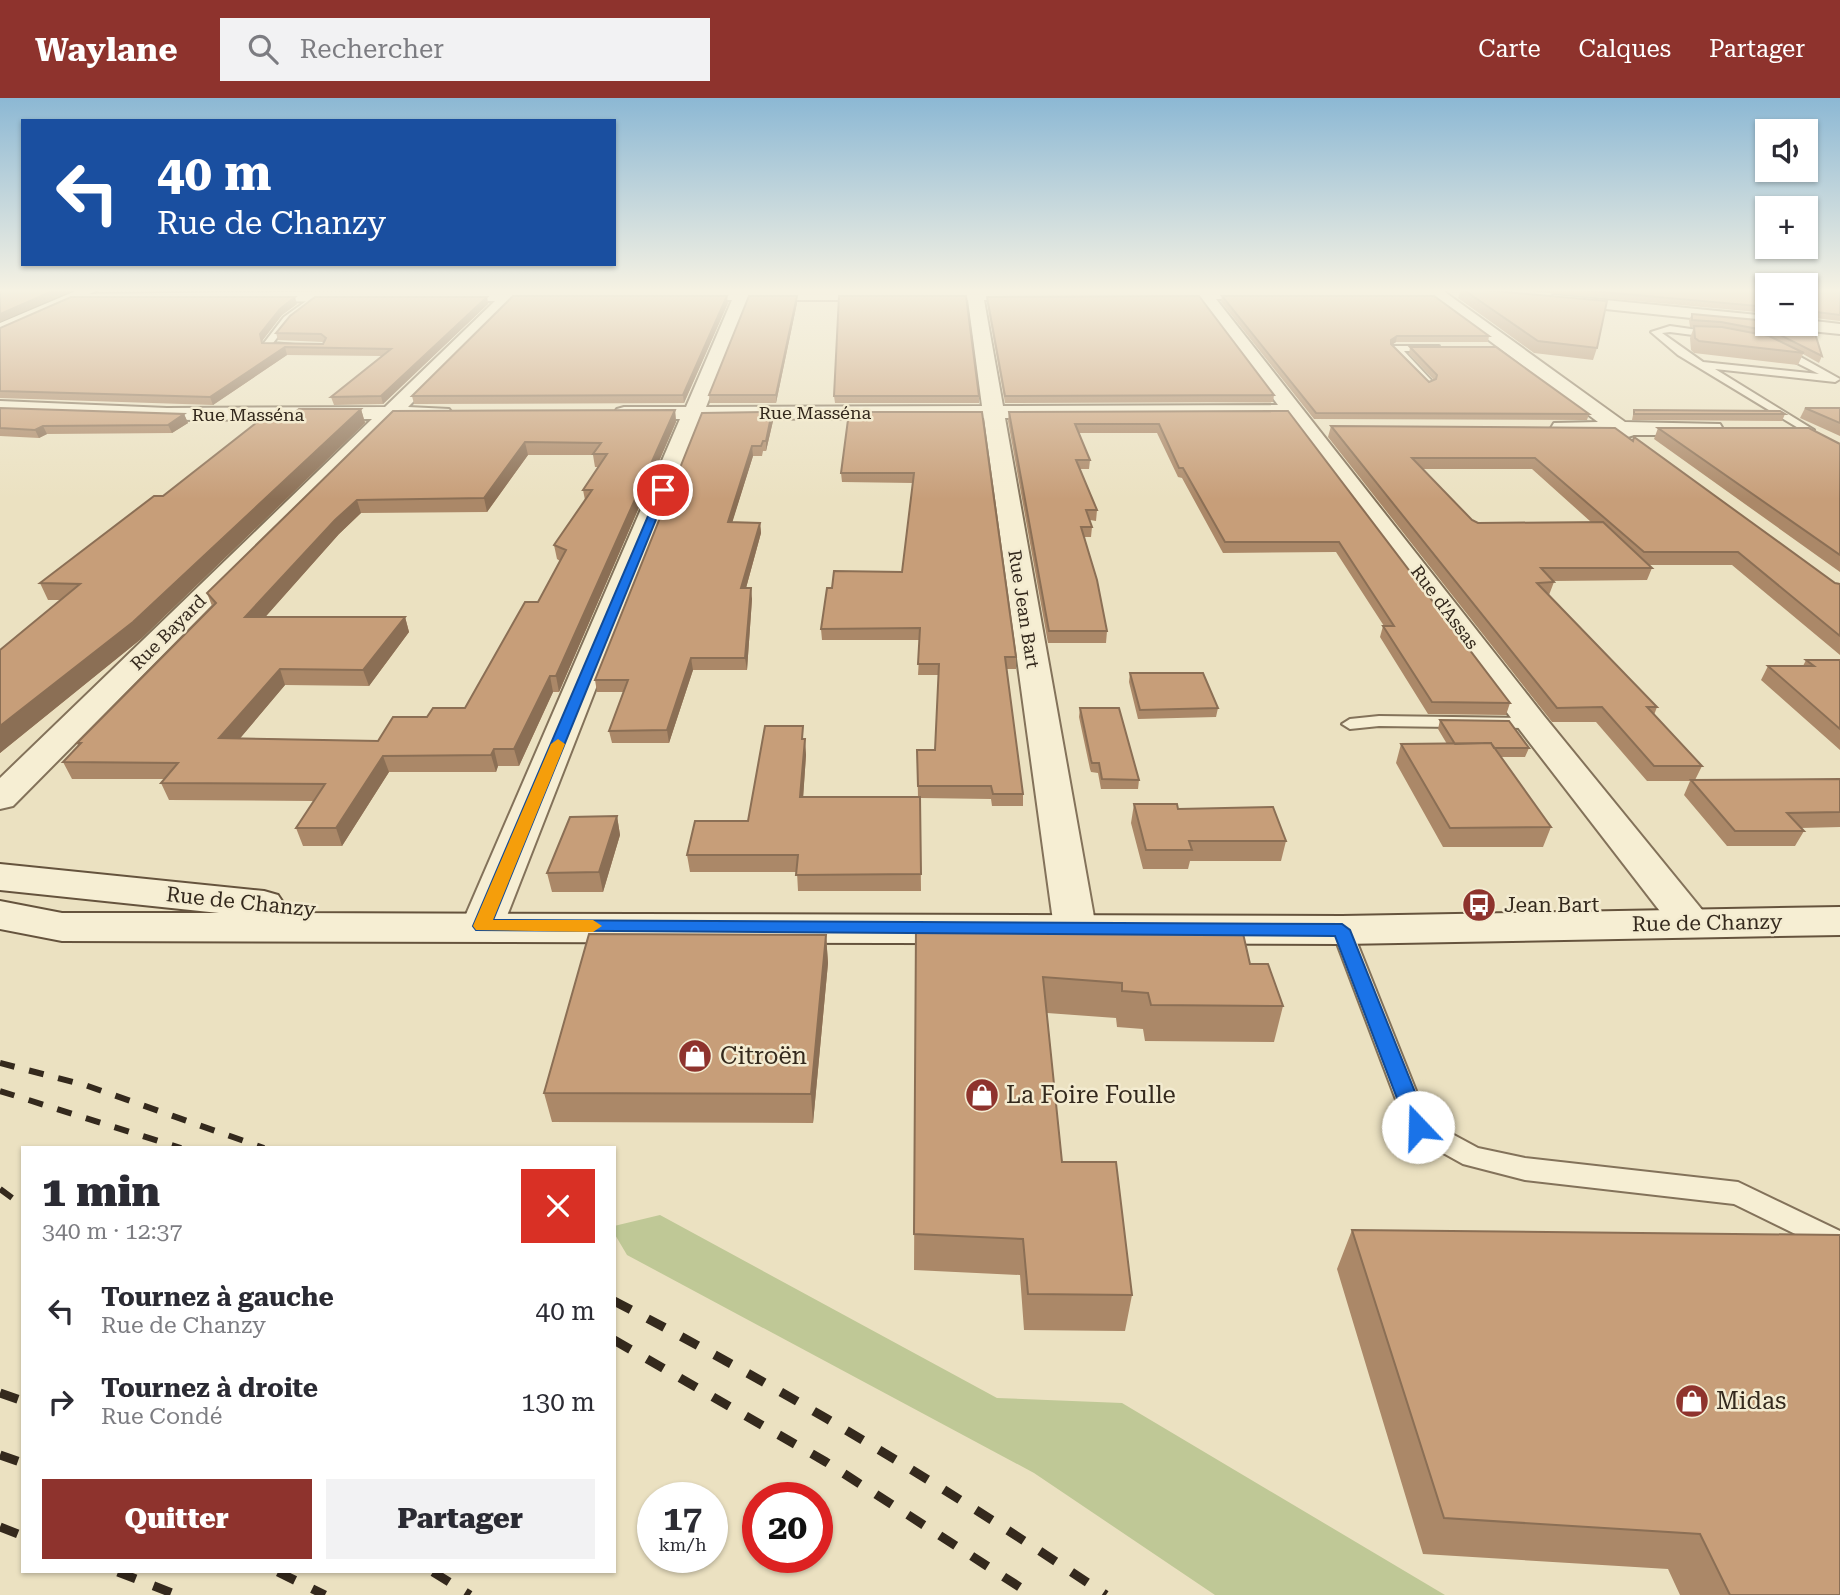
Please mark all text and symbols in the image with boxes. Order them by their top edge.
search box [220,18,710,81]
text: Waylane [35,30,178,69]
icon: search [244,30,282,68]
text: Rechercher [300,34,444,64]
text: Carte [1478,35,1541,63]
text: Calques [1579,35,1671,63]
text: Partager [1709,35,1805,63]
map controls [1755,119,1818,336]
button: sound [1755,119,1818,182]
text: 40 m [157,145,272,202]
icon: left [42,147,133,238]
button: + [1755,196,1818,259]
text: Rue de Chanzy [157,204,386,242]
button: − [1755,273,1818,336]
street label: Rue Masséna [759,402,872,423]
street label: Rue Masséna [192,404,305,425]
pin [633,460,693,520]
icon: arrive [644,471,682,509]
street label: Rue Jean Bart [1004,548,1044,670]
street label: Rue d'Assas [1407,561,1483,653]
street label: Rue Bayard [126,590,210,674]
street label: Rue de Chanzy [165,882,318,922]
bus stop icon: Jean Bart [1460,886,1498,924]
place label: Jean Bart [1504,893,1599,917]
street label: Rue de Chanzy [1632,910,1783,936]
shop icon: Citroën [676,1037,714,1075]
place label: Citroën [720,1042,807,1070]
shop icon: La Foire Foulle [963,1076,1001,1114]
place label: La Foire Foulle [1006,1081,1176,1109]
position arrow [1381,1090,1455,1164]
text: 1 min [42,1167,160,1216]
button: close [521,1169,595,1243]
text: 340 m · 12:37 [42,1218,182,1245]
text: Tournez à gauche [101,1282,334,1312]
icon: left [42,1292,80,1330]
text: 40 m [536,1296,595,1326]
text: Rue de Chanzy [101,1312,266,1339]
text: Tournez à droite [101,1373,318,1403]
shop icon: Midas [1673,1382,1711,1420]
icon: right [42,1383,80,1421]
text: 130 m [521,1387,595,1417]
place label: Midas [1716,1387,1786,1415]
text: Rue Condé [101,1403,222,1430]
button: Quitter [42,1479,312,1559]
button: Partager [326,1479,595,1559]
speed limit sign: 20 [742,1482,833,1573]
text: 17 [663,1498,702,1539]
text: km/h [658,1534,707,1555]

